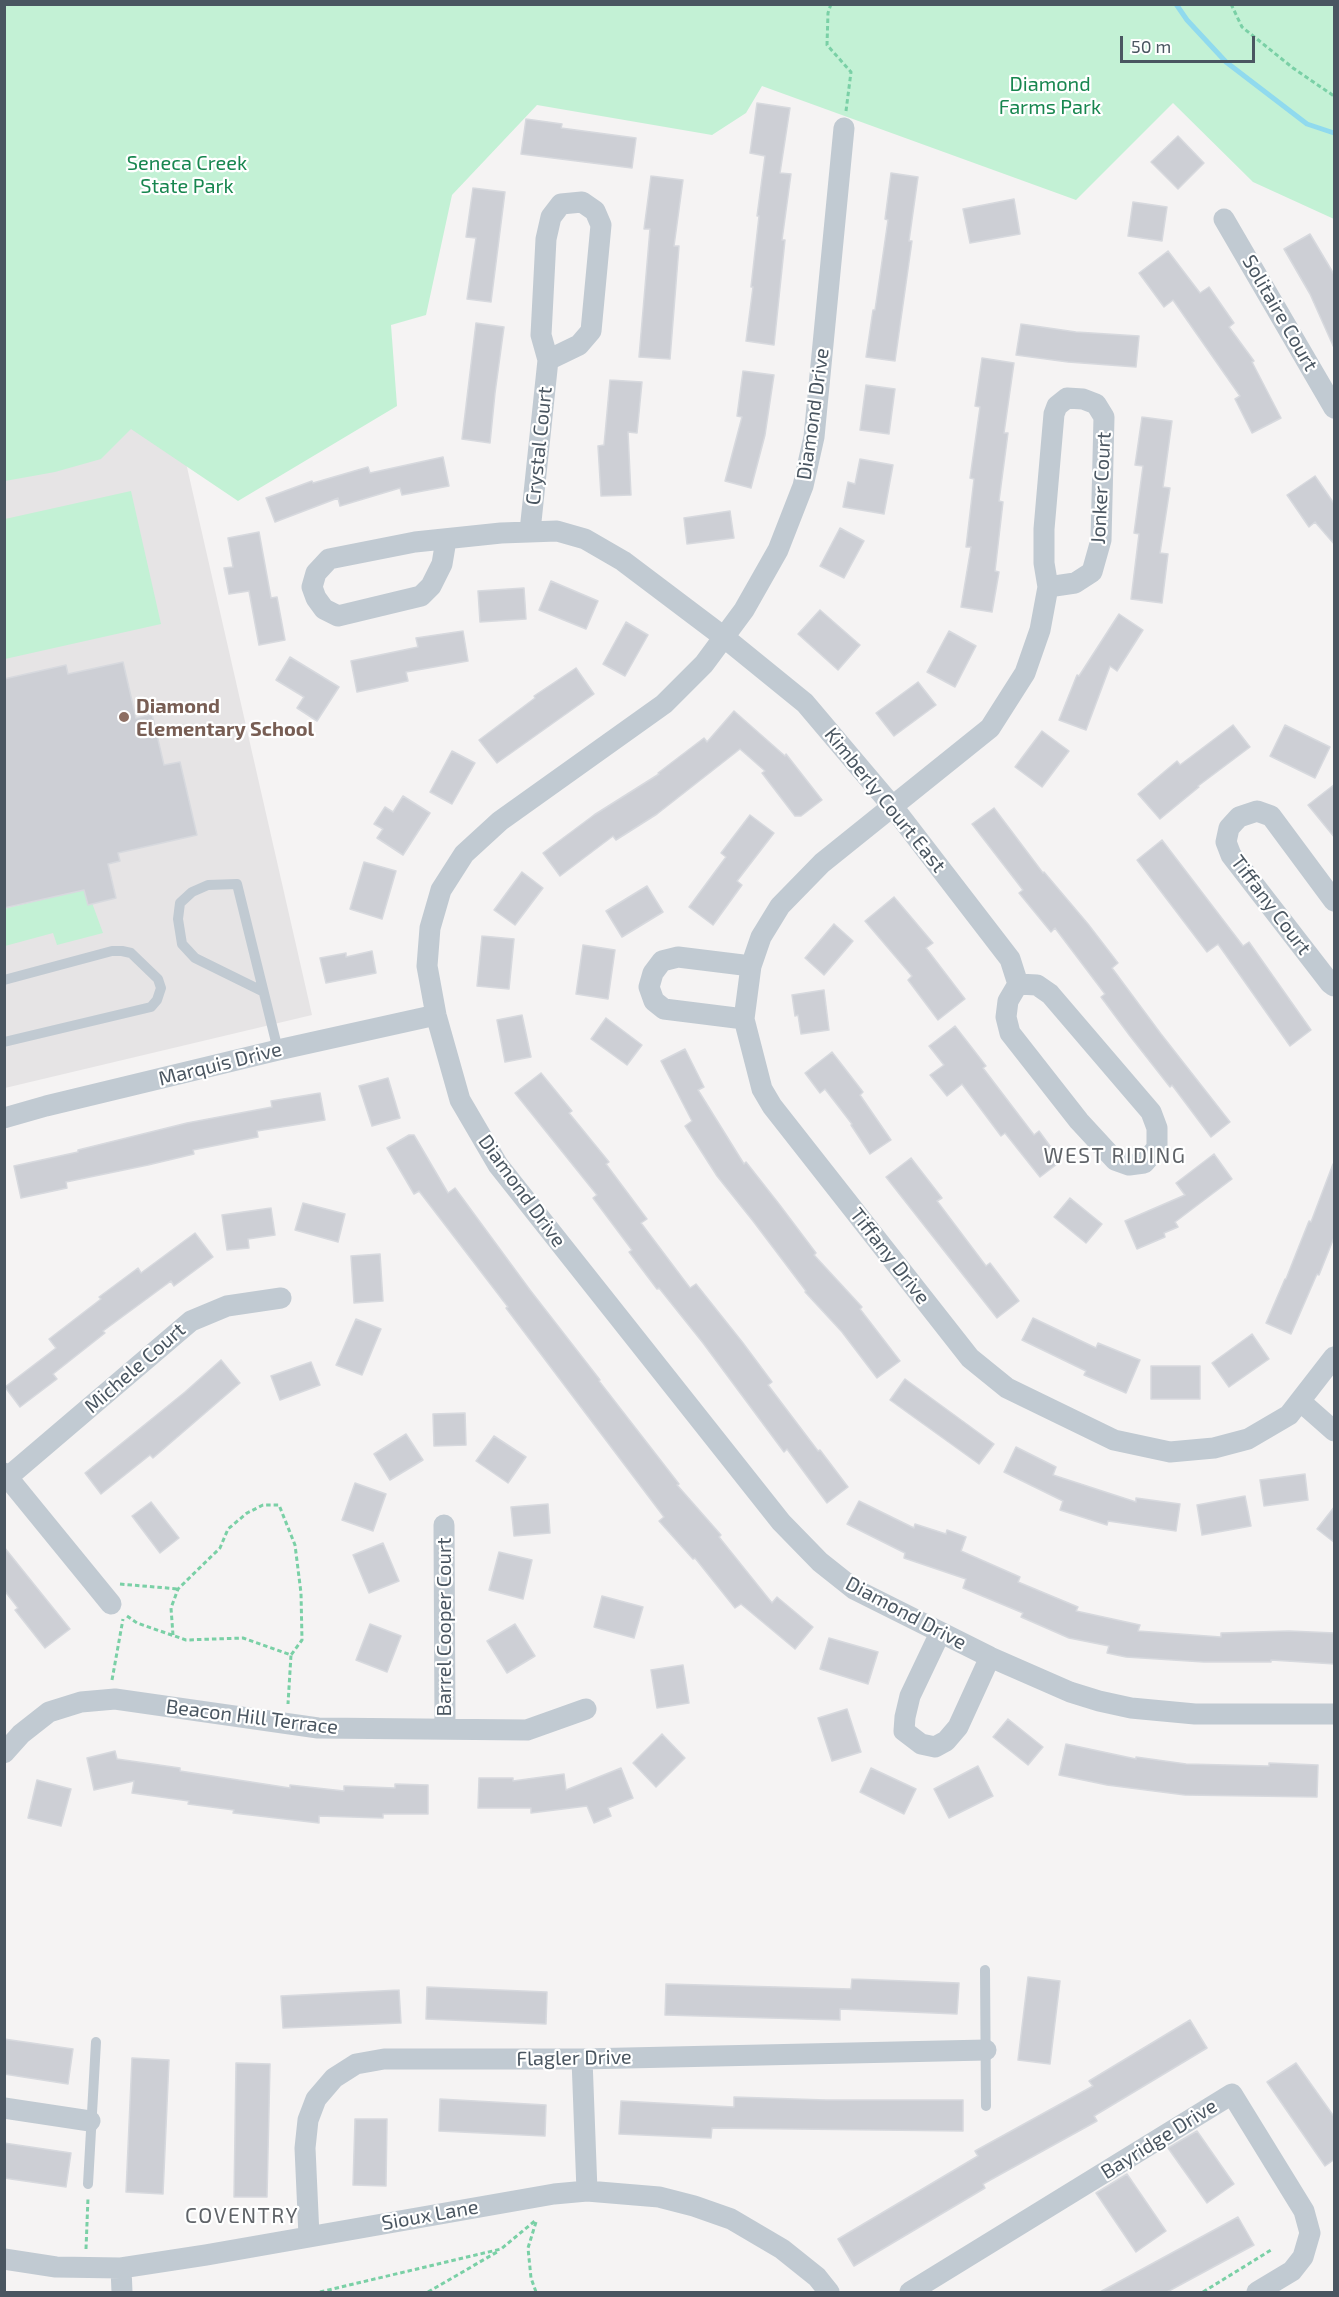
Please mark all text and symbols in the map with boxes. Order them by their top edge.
scale bar [1123,24,1258,62]
text: 50 m [1131,35,1171,57]
park label: Diamond Farms Park [999,72,1101,119]
park label: Seneca Creek State Park [127,151,247,198]
street label: Solitaire Court [1237,251,1323,375]
street label: Diamond Drive [792,346,834,482]
street label: Crystal Court [521,386,557,506]
street label: Jonker Court [1086,431,1116,545]
place label: Diamond Elementary School [136,694,314,741]
marker: Diamond Elementary School [117,710,131,724]
street label: Kimberly Court East [819,723,951,877]
street label: Tiffany Court [1226,851,1316,959]
street label: Marquis Drive [156,1037,284,1091]
street label: Diamond Drive [473,1130,571,1252]
district label: WEST RIDING [1044,1143,1186,1169]
street label: Tiffany Drive [845,1203,935,1309]
street label: Michele Court [80,1318,190,1418]
street label: Barrel Cooper Court [432,1537,456,1717]
street label: Diamond Drive [842,1571,970,1655]
street label: Beacon Hill Terrace [165,1695,339,1739]
street label: Flagler Drive [516,2045,632,2071]
street label: Bayridge Drive [1097,2094,1221,2184]
street label: Sioux Lane [380,2195,480,2235]
district label: COVENTRY [185,2203,299,2229]

